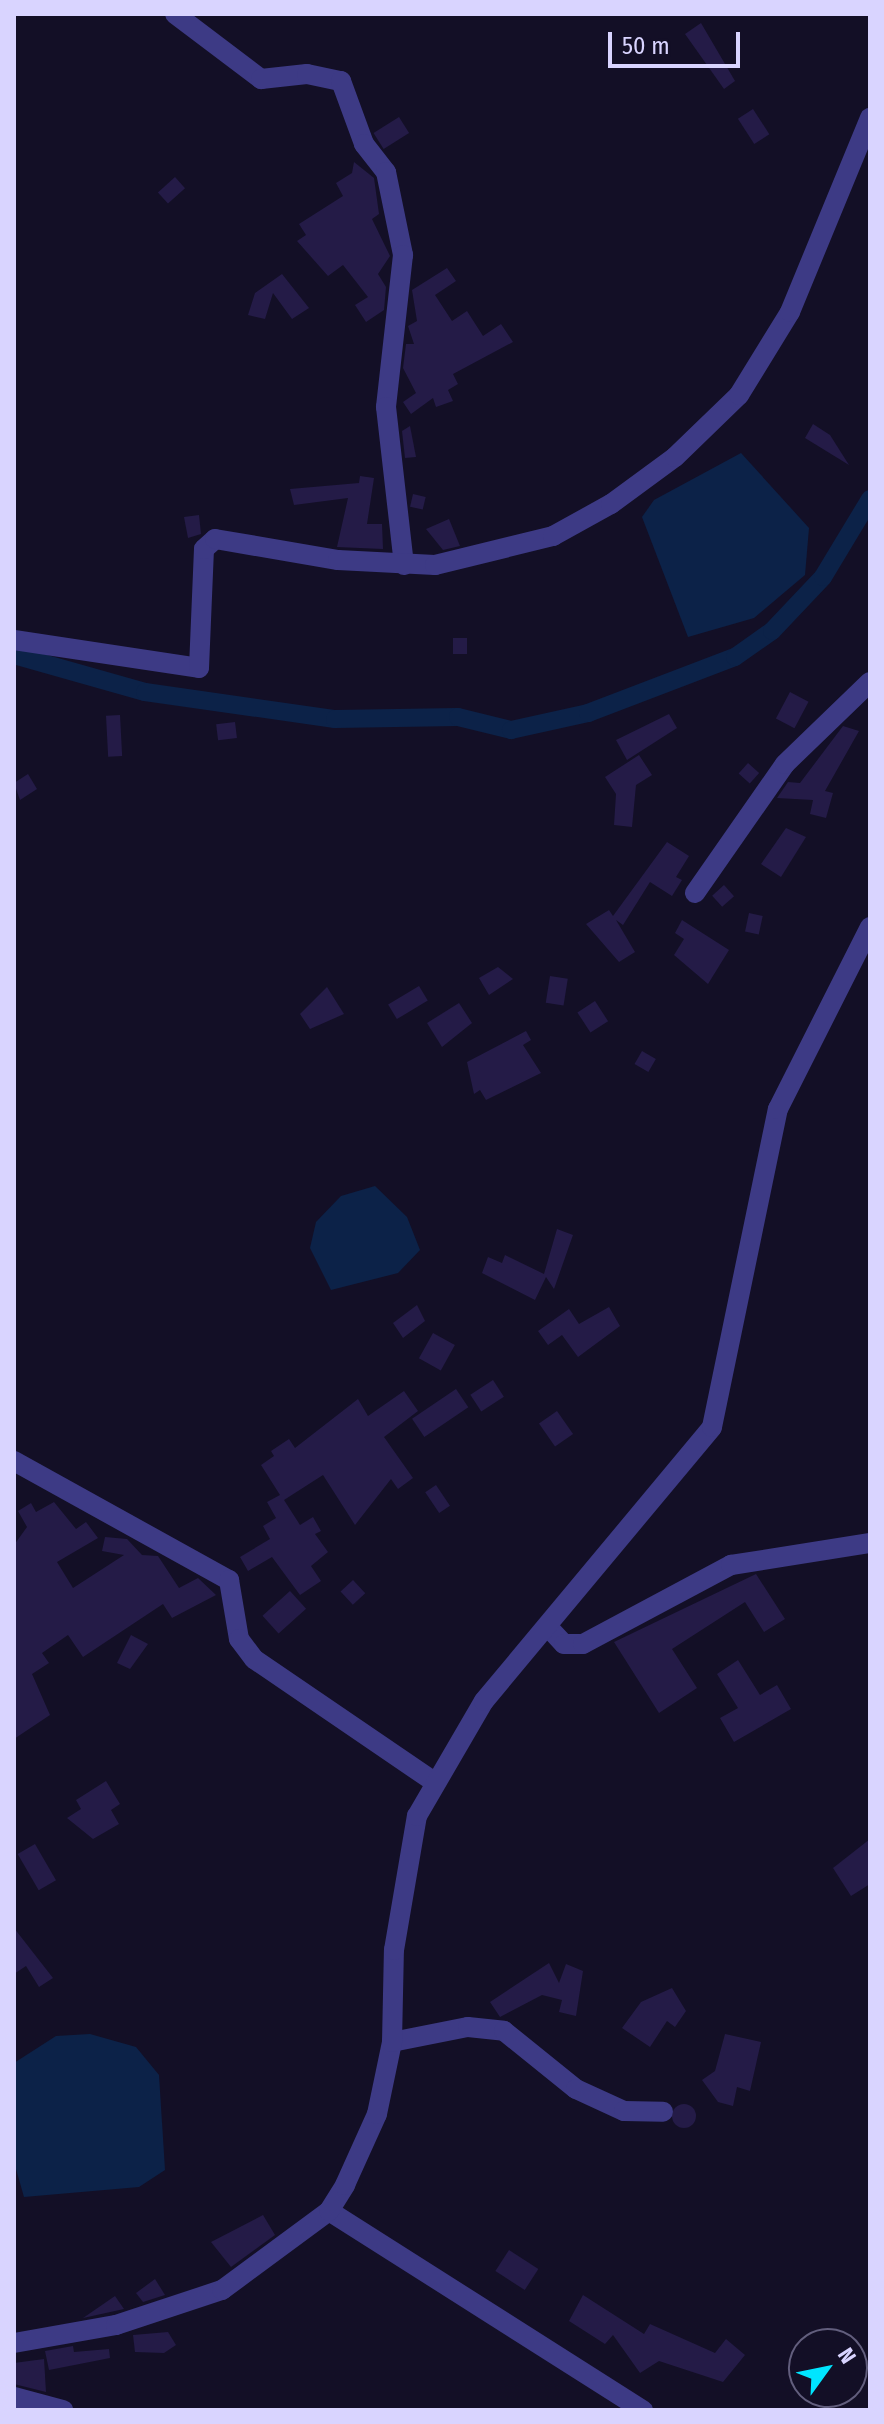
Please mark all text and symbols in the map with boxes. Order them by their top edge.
scale bar [612,16,744,66]
text: 50 m [622,32,670,60]
north arrow [788,2328,868,2408]
text: N [832,2343,862,2369]

